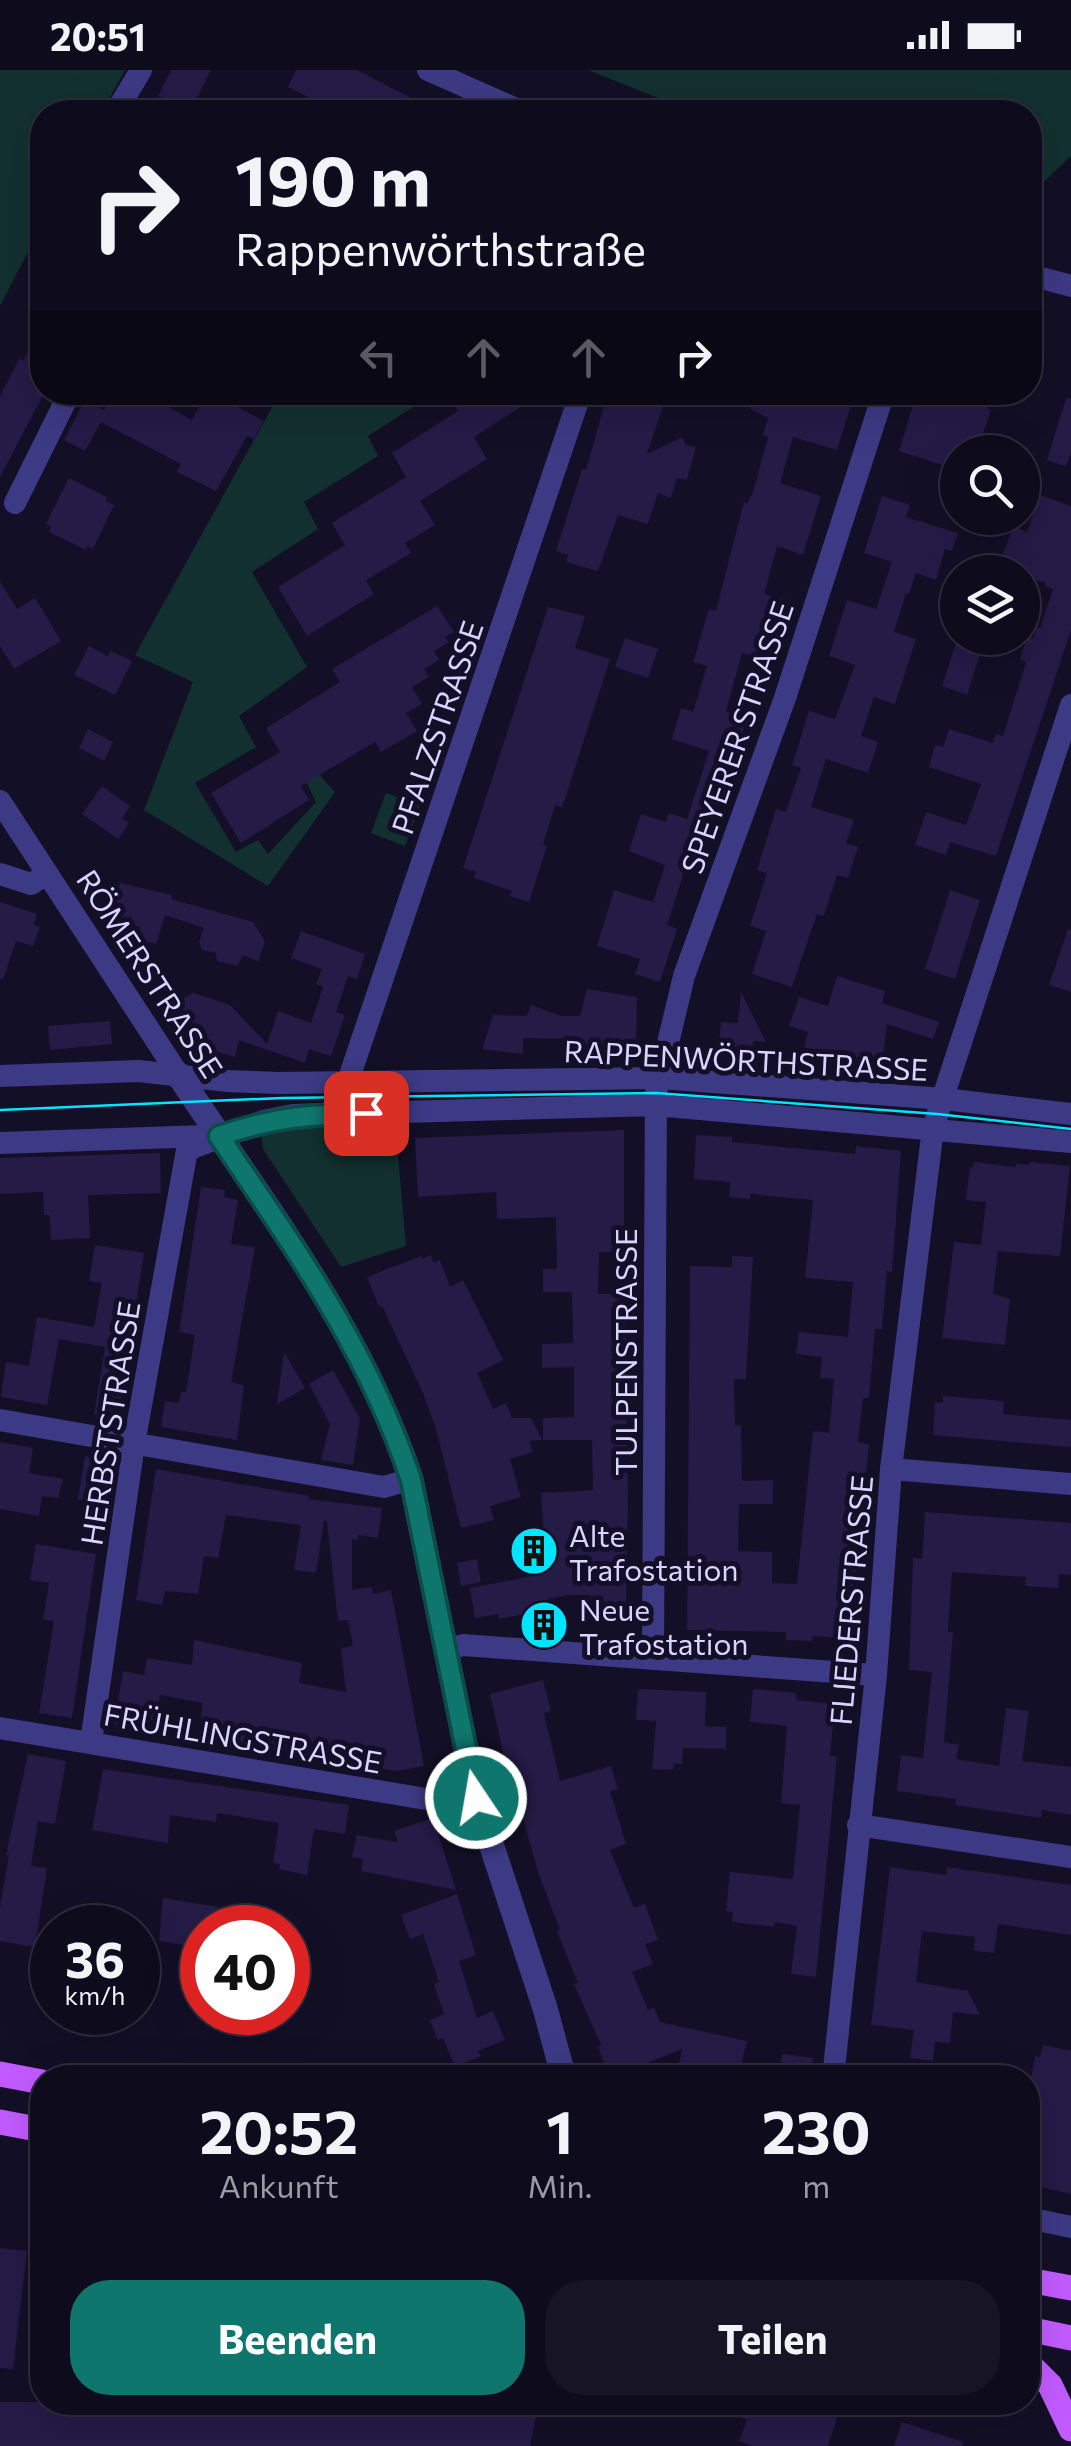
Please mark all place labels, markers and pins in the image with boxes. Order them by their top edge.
pin [324,1071,409,1156]
place label: Alte Trafostation [569,1516,739,1587]
building icon: Alte Trafostation [508,1525,560,1577]
place label: Neue Trafostation [579,1590,749,1661]
building icon: Neue Trafostation [518,1599,570,1651]

